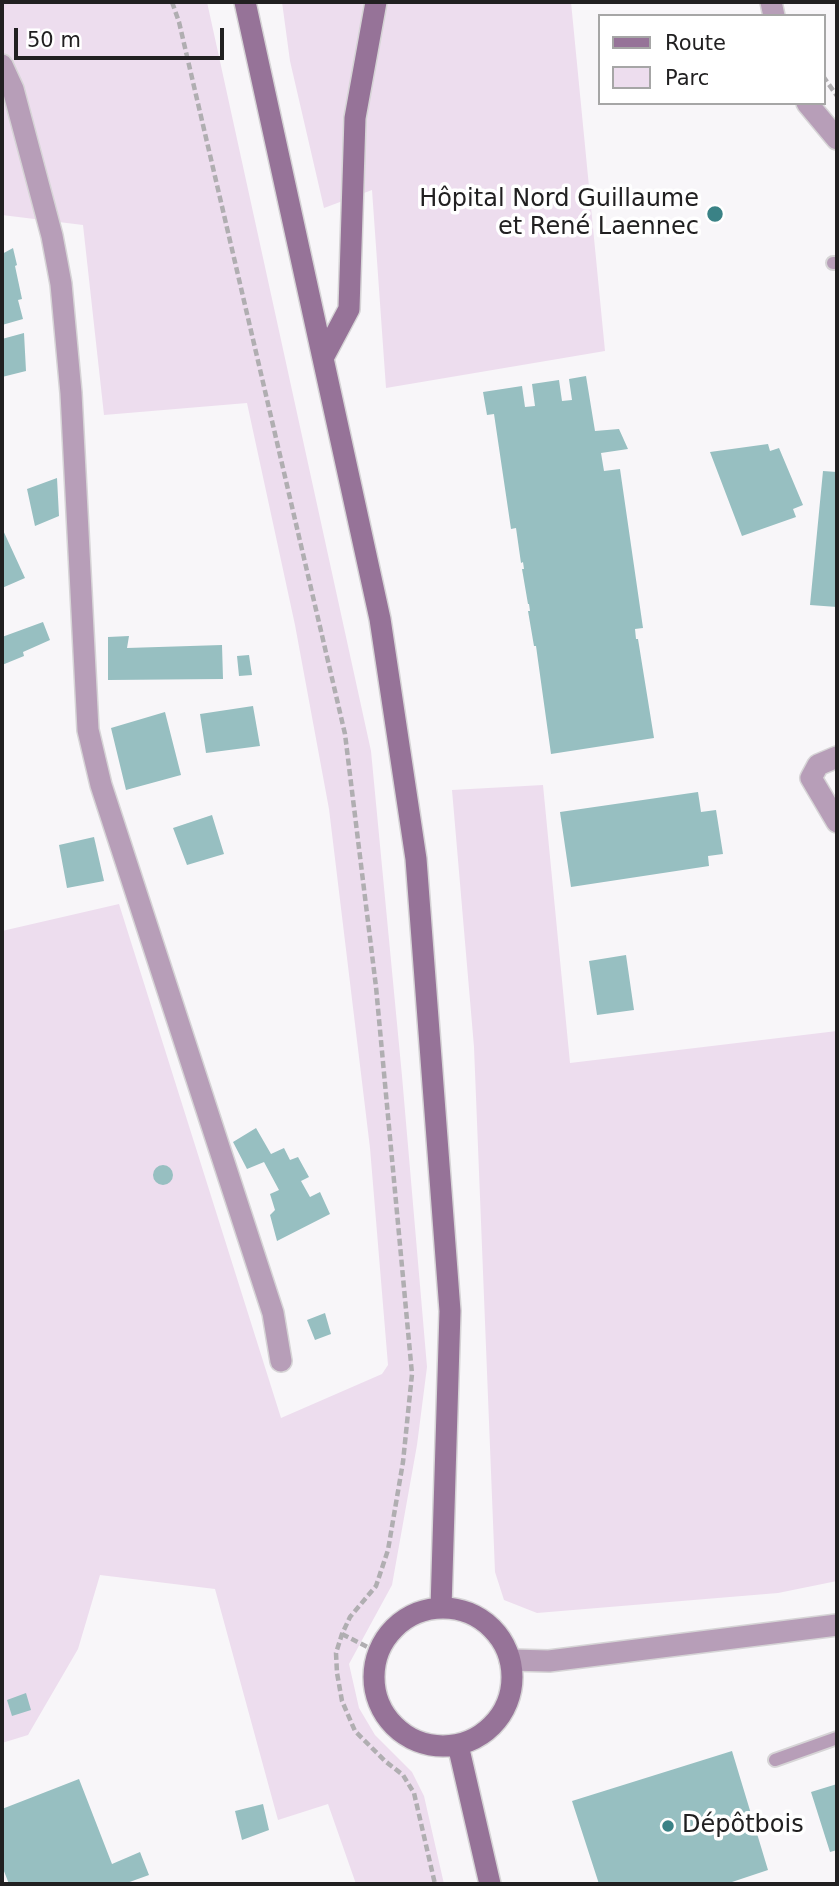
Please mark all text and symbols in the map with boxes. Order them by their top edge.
scale bar [18,14,228,58]
legend [598,14,825,105]
text: 50 m [27,28,81,52]
text: Route [665,31,726,55]
text: Parc [665,66,709,90]
place label: Hôpital Nord Guillaume et René Laennec [419,186,699,242]
marker: Hôpital Nord Guillaume et René Laennec [705,204,725,224]
place label: Dépôtbois [682,1812,804,1840]
marker: Dépôtbois [660,1818,676,1834]

